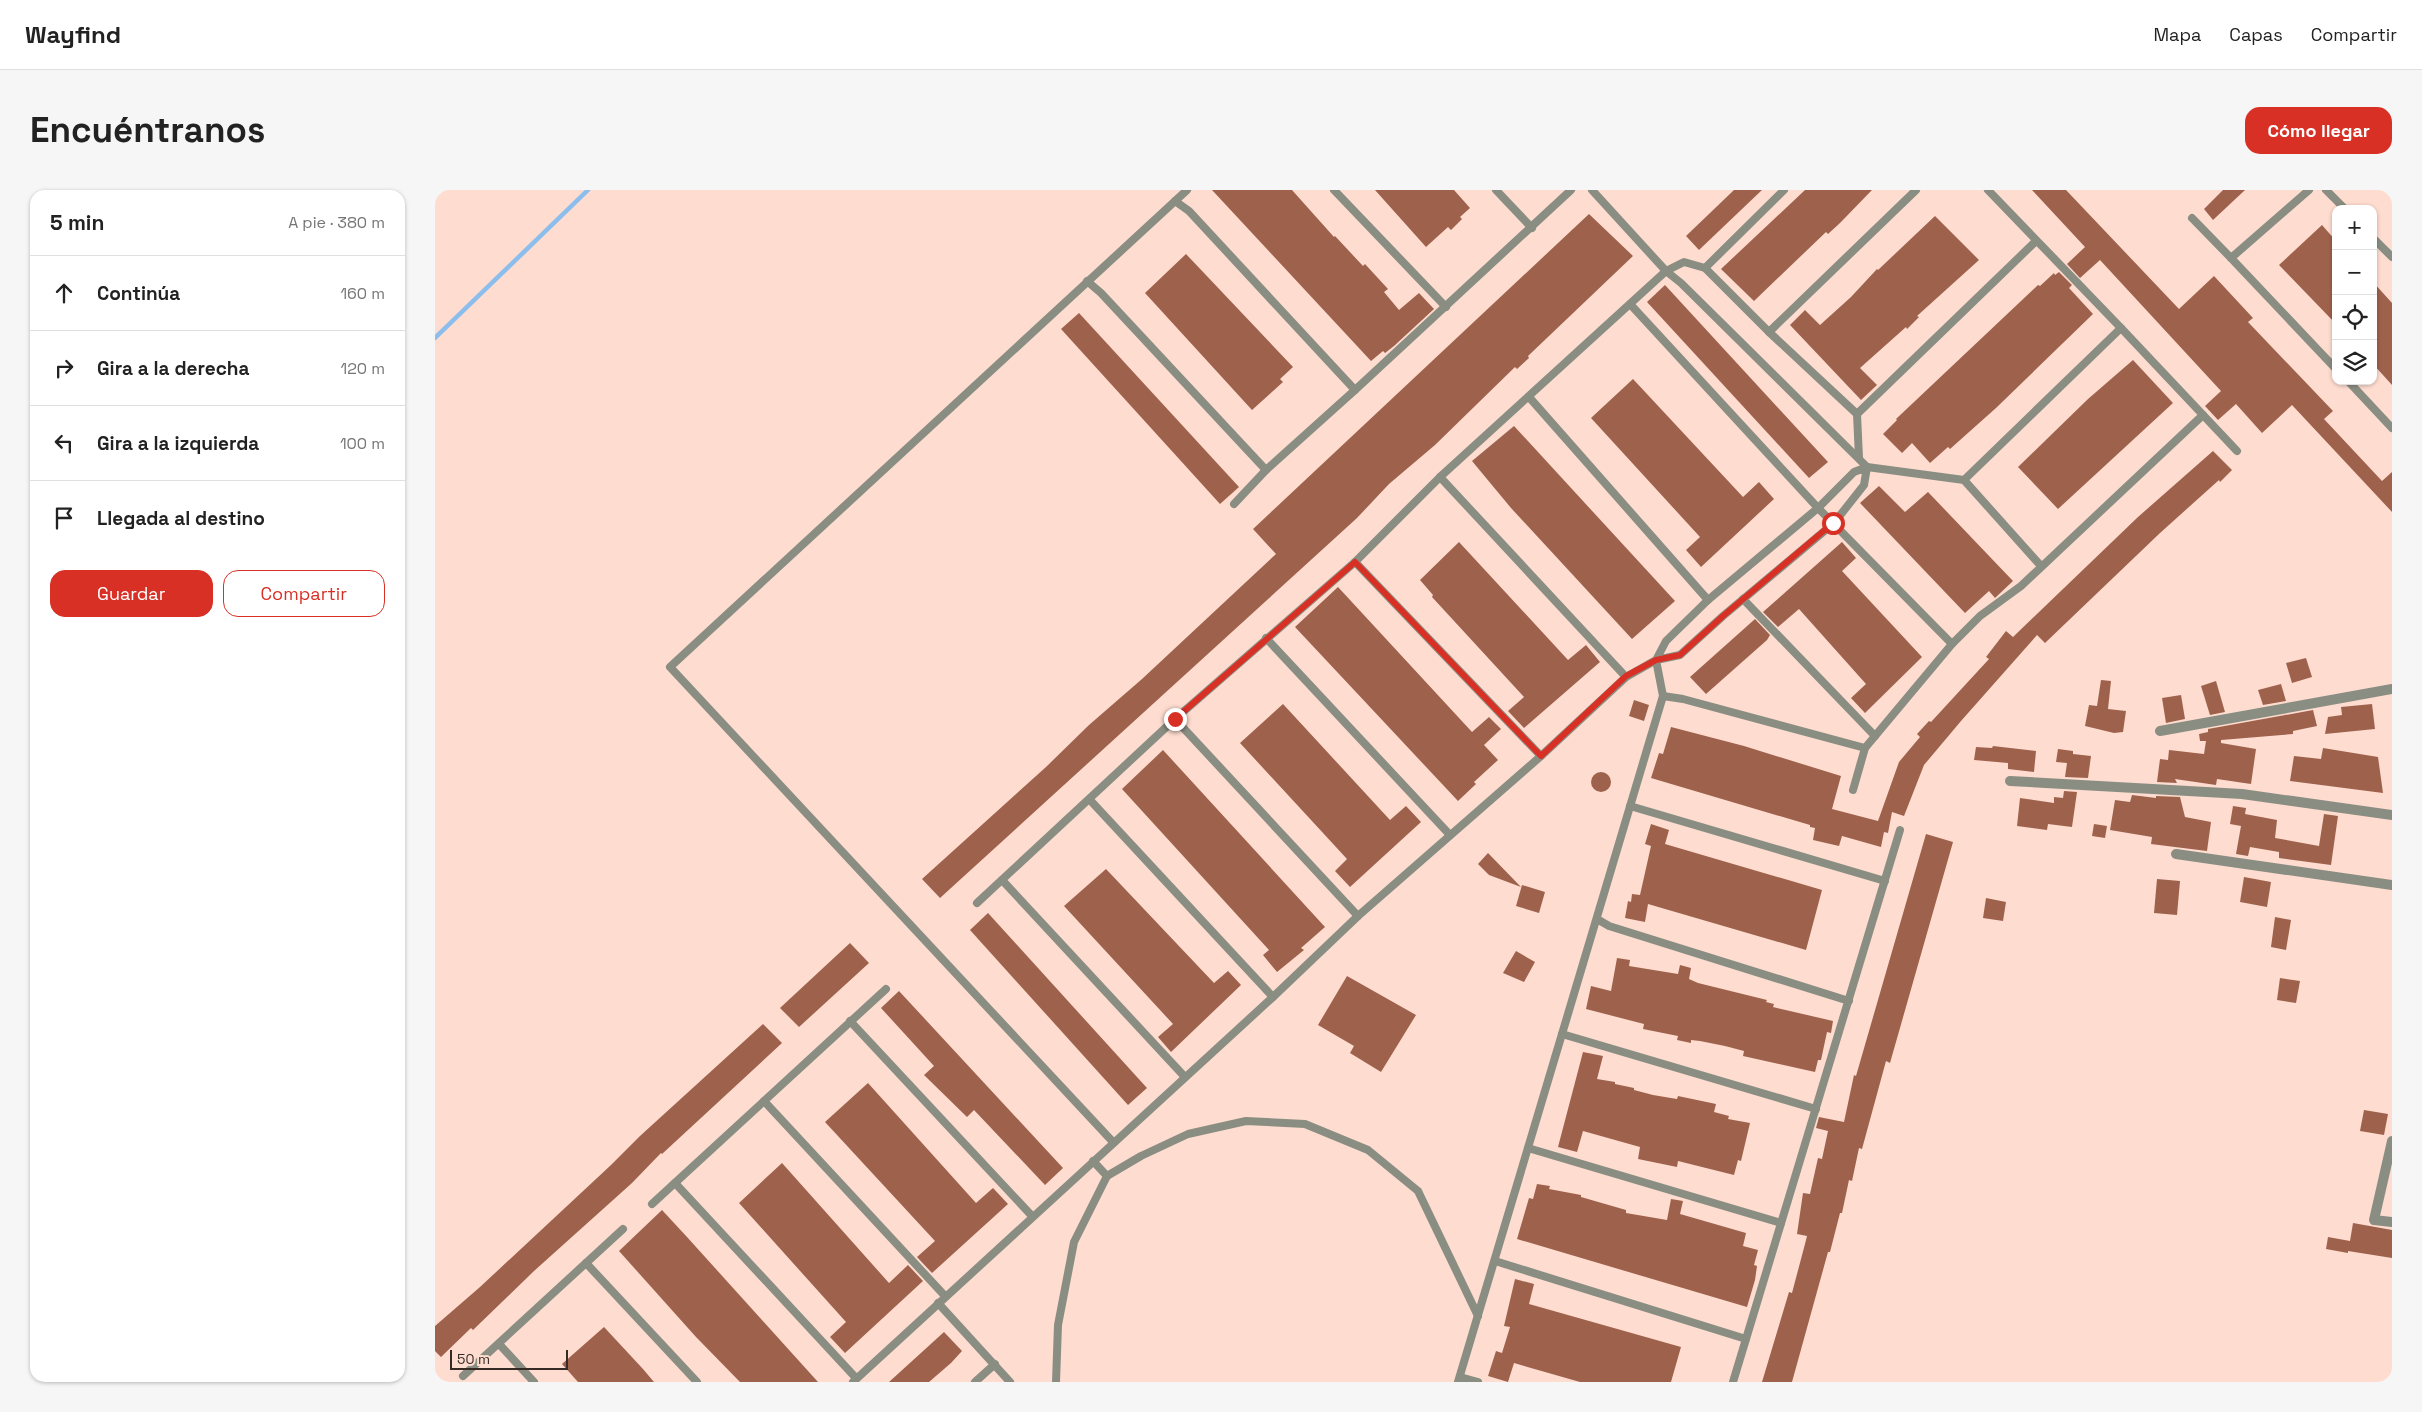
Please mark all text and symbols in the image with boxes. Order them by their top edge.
text: Wayfind [25,19,121,50]
text: Mapa [2153,23,2201,46]
text: Capas [2229,23,2283,46]
text: Compartir [2311,23,2397,46]
button: Cómo llegar [2245,107,2392,154]
text: Encuéntranos [30,108,265,152]
map controls [2332,205,2377,385]
button: + [2332,205,2377,250]
text: 5 min [50,209,104,236]
text: A pie · 380 m [288,212,385,233]
button: − [2332,250,2377,295]
icon: ahead [50,279,78,307]
text: Continúa [97,281,180,306]
text: 160 m [340,283,385,304]
button: locate [2332,295,2377,340]
button: layers [2332,340,2377,385]
icon: right [50,354,78,382]
text: Gira a la derecha [97,356,249,381]
text: 120 m [341,358,385,379]
icon: left [50,429,78,457]
text: Gira a la izquierda [97,431,259,456]
text: 100 m [340,433,385,454]
icon: arrive [50,504,78,532]
text: Llegada al destino [97,506,265,531]
route start [1822,512,1845,535]
button: Guardar [50,570,213,617]
button: Compartir [223,570,385,617]
route end [1164,708,1187,731]
scale bar [450,1347,567,1370]
text: 50 m [457,1350,490,1368]

